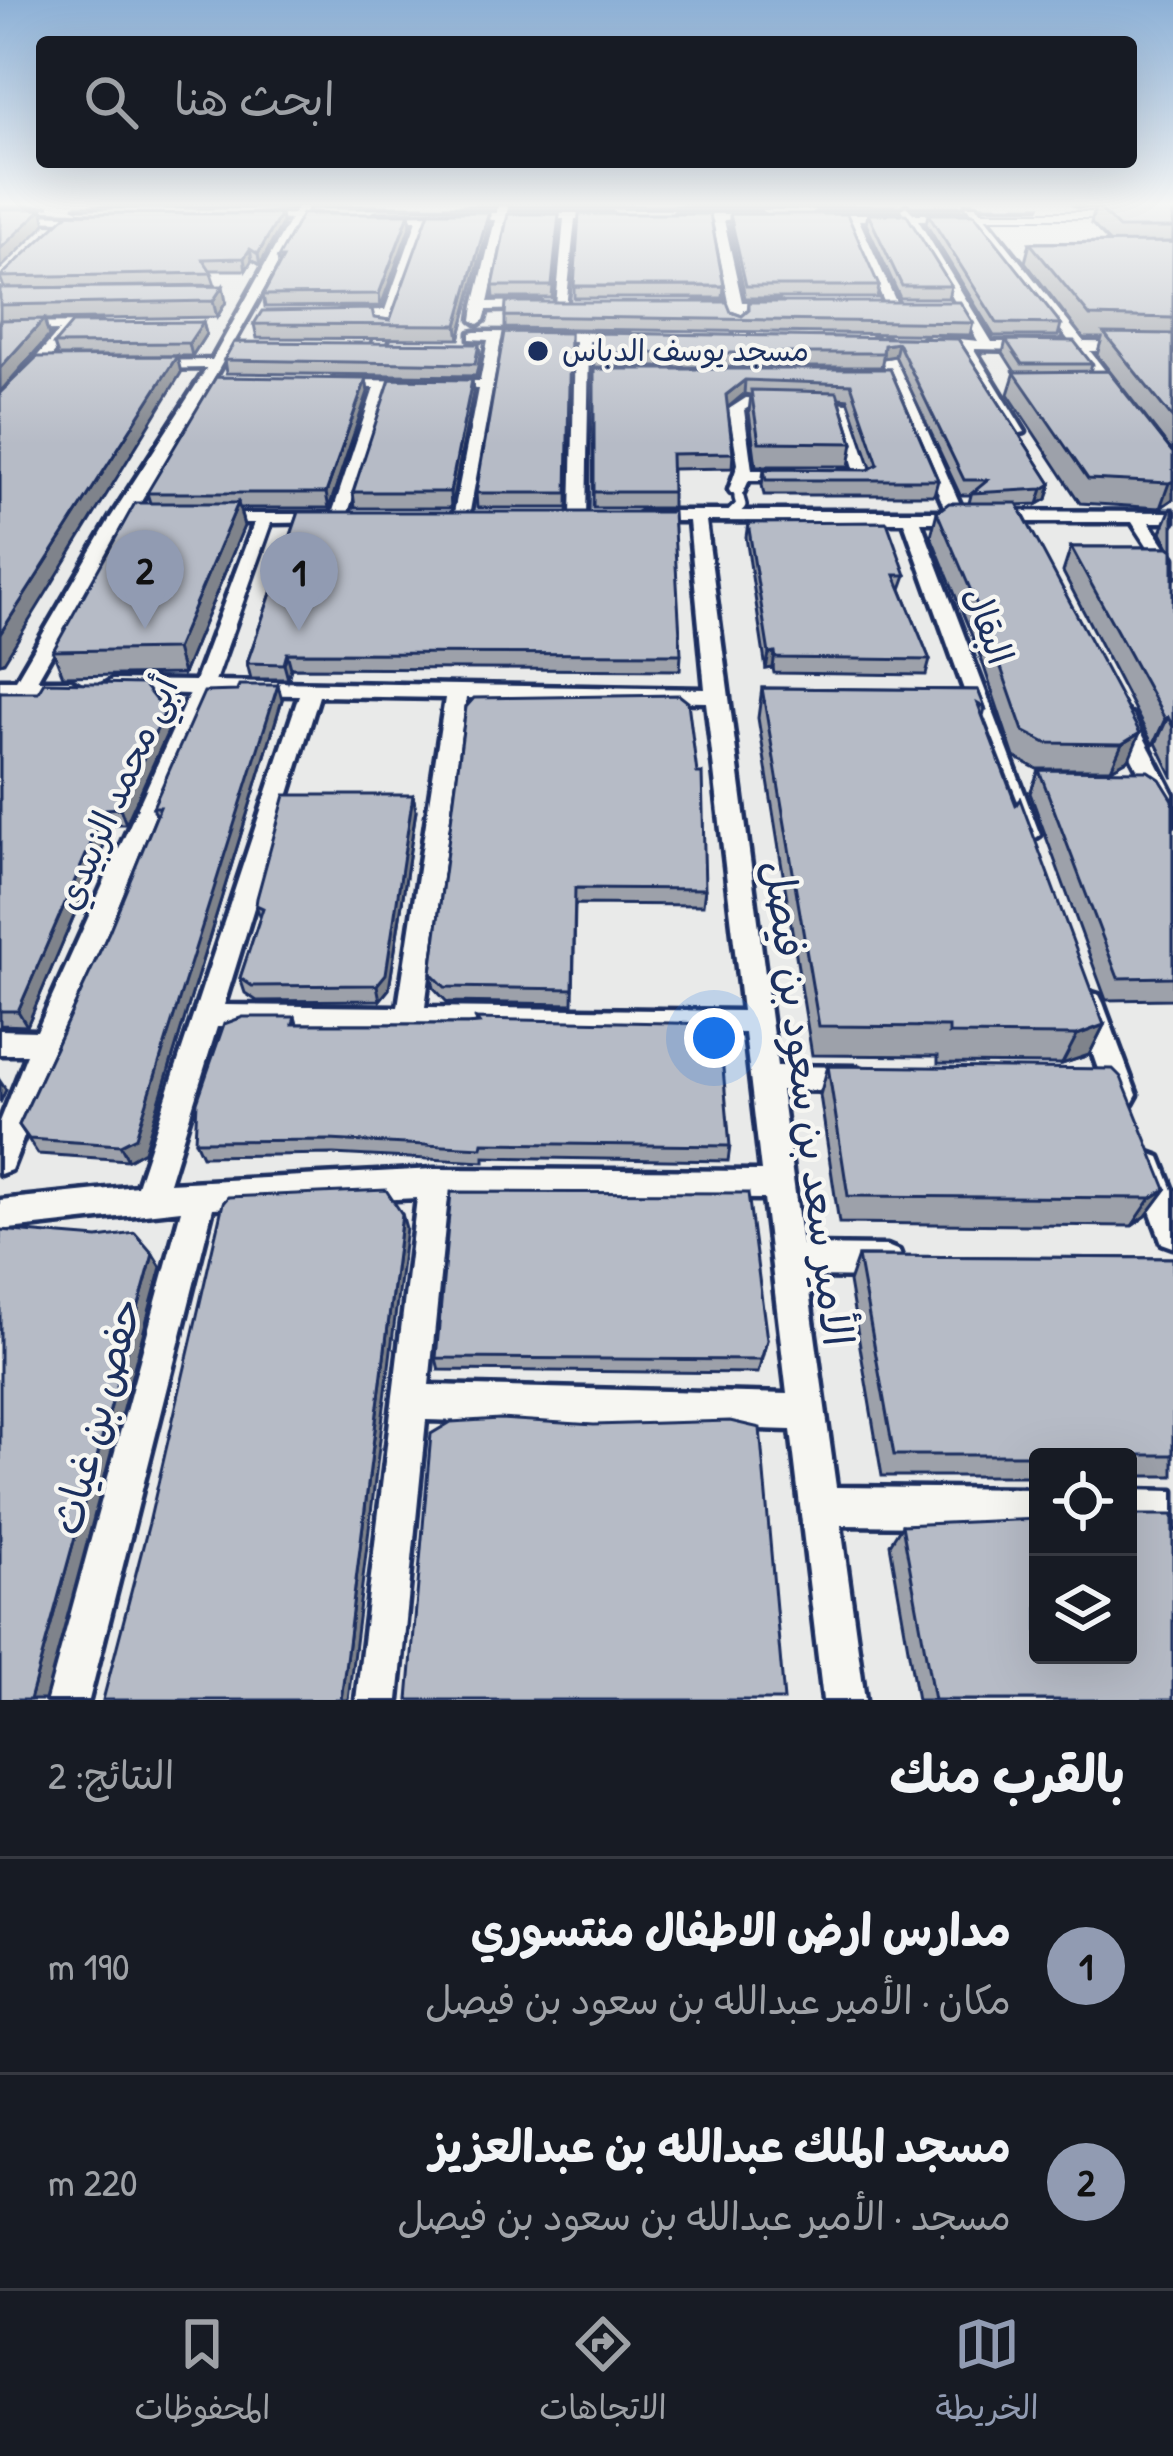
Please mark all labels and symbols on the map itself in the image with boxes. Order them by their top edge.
place label: مسجد يوسف الدباس [562,330,809,370]
marker: مسجد يوسف الدباس [525,338,551,364]
pin: 2 [106,530,184,629]
pin: 1 [260,532,338,631]
street label: البقال [953,579,1026,670]
street label: أبي محمد الزبيدي [42,668,196,921]
street label: الأمير سعد بن سعود بن فيصل [751,857,868,1349]
your location [684,1008,744,1068]
street label: حفص بن غياث [37,1291,155,1541]

